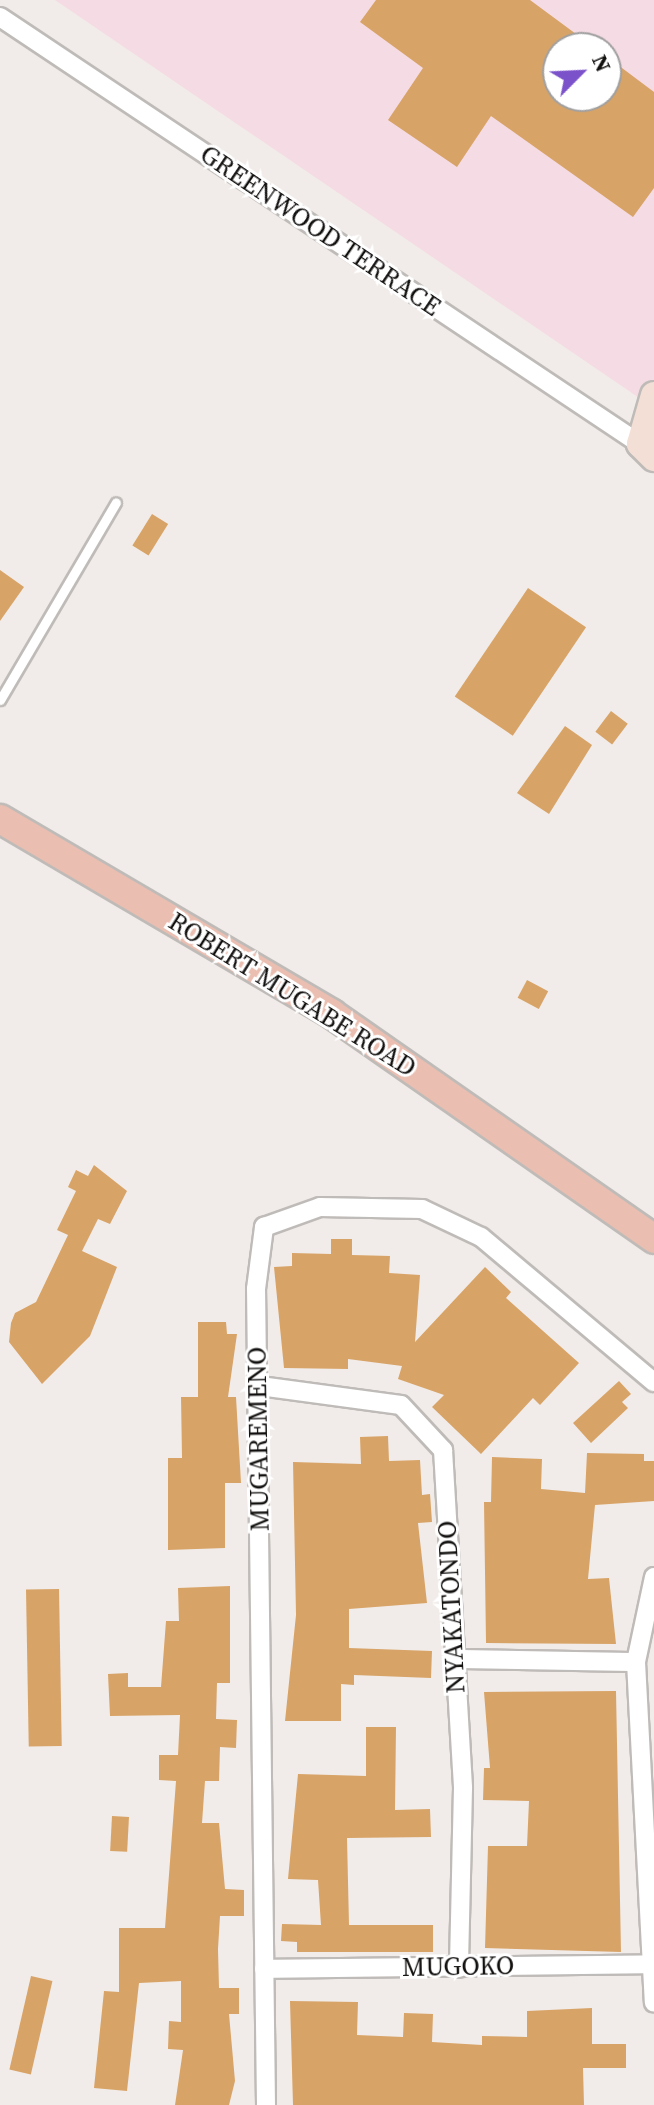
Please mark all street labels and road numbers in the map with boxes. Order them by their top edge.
street label: GREENWOOD TERRACE [194,139,446,323]
street label: ROBERT MUGABE ROAD [162,906,422,1084]
street label: MUGAREMENO [242,1346,276,1532]
street label: NYAKATONDO [432,1520,472,1694]
street label: MUGOKO [402,1950,514,1984]

